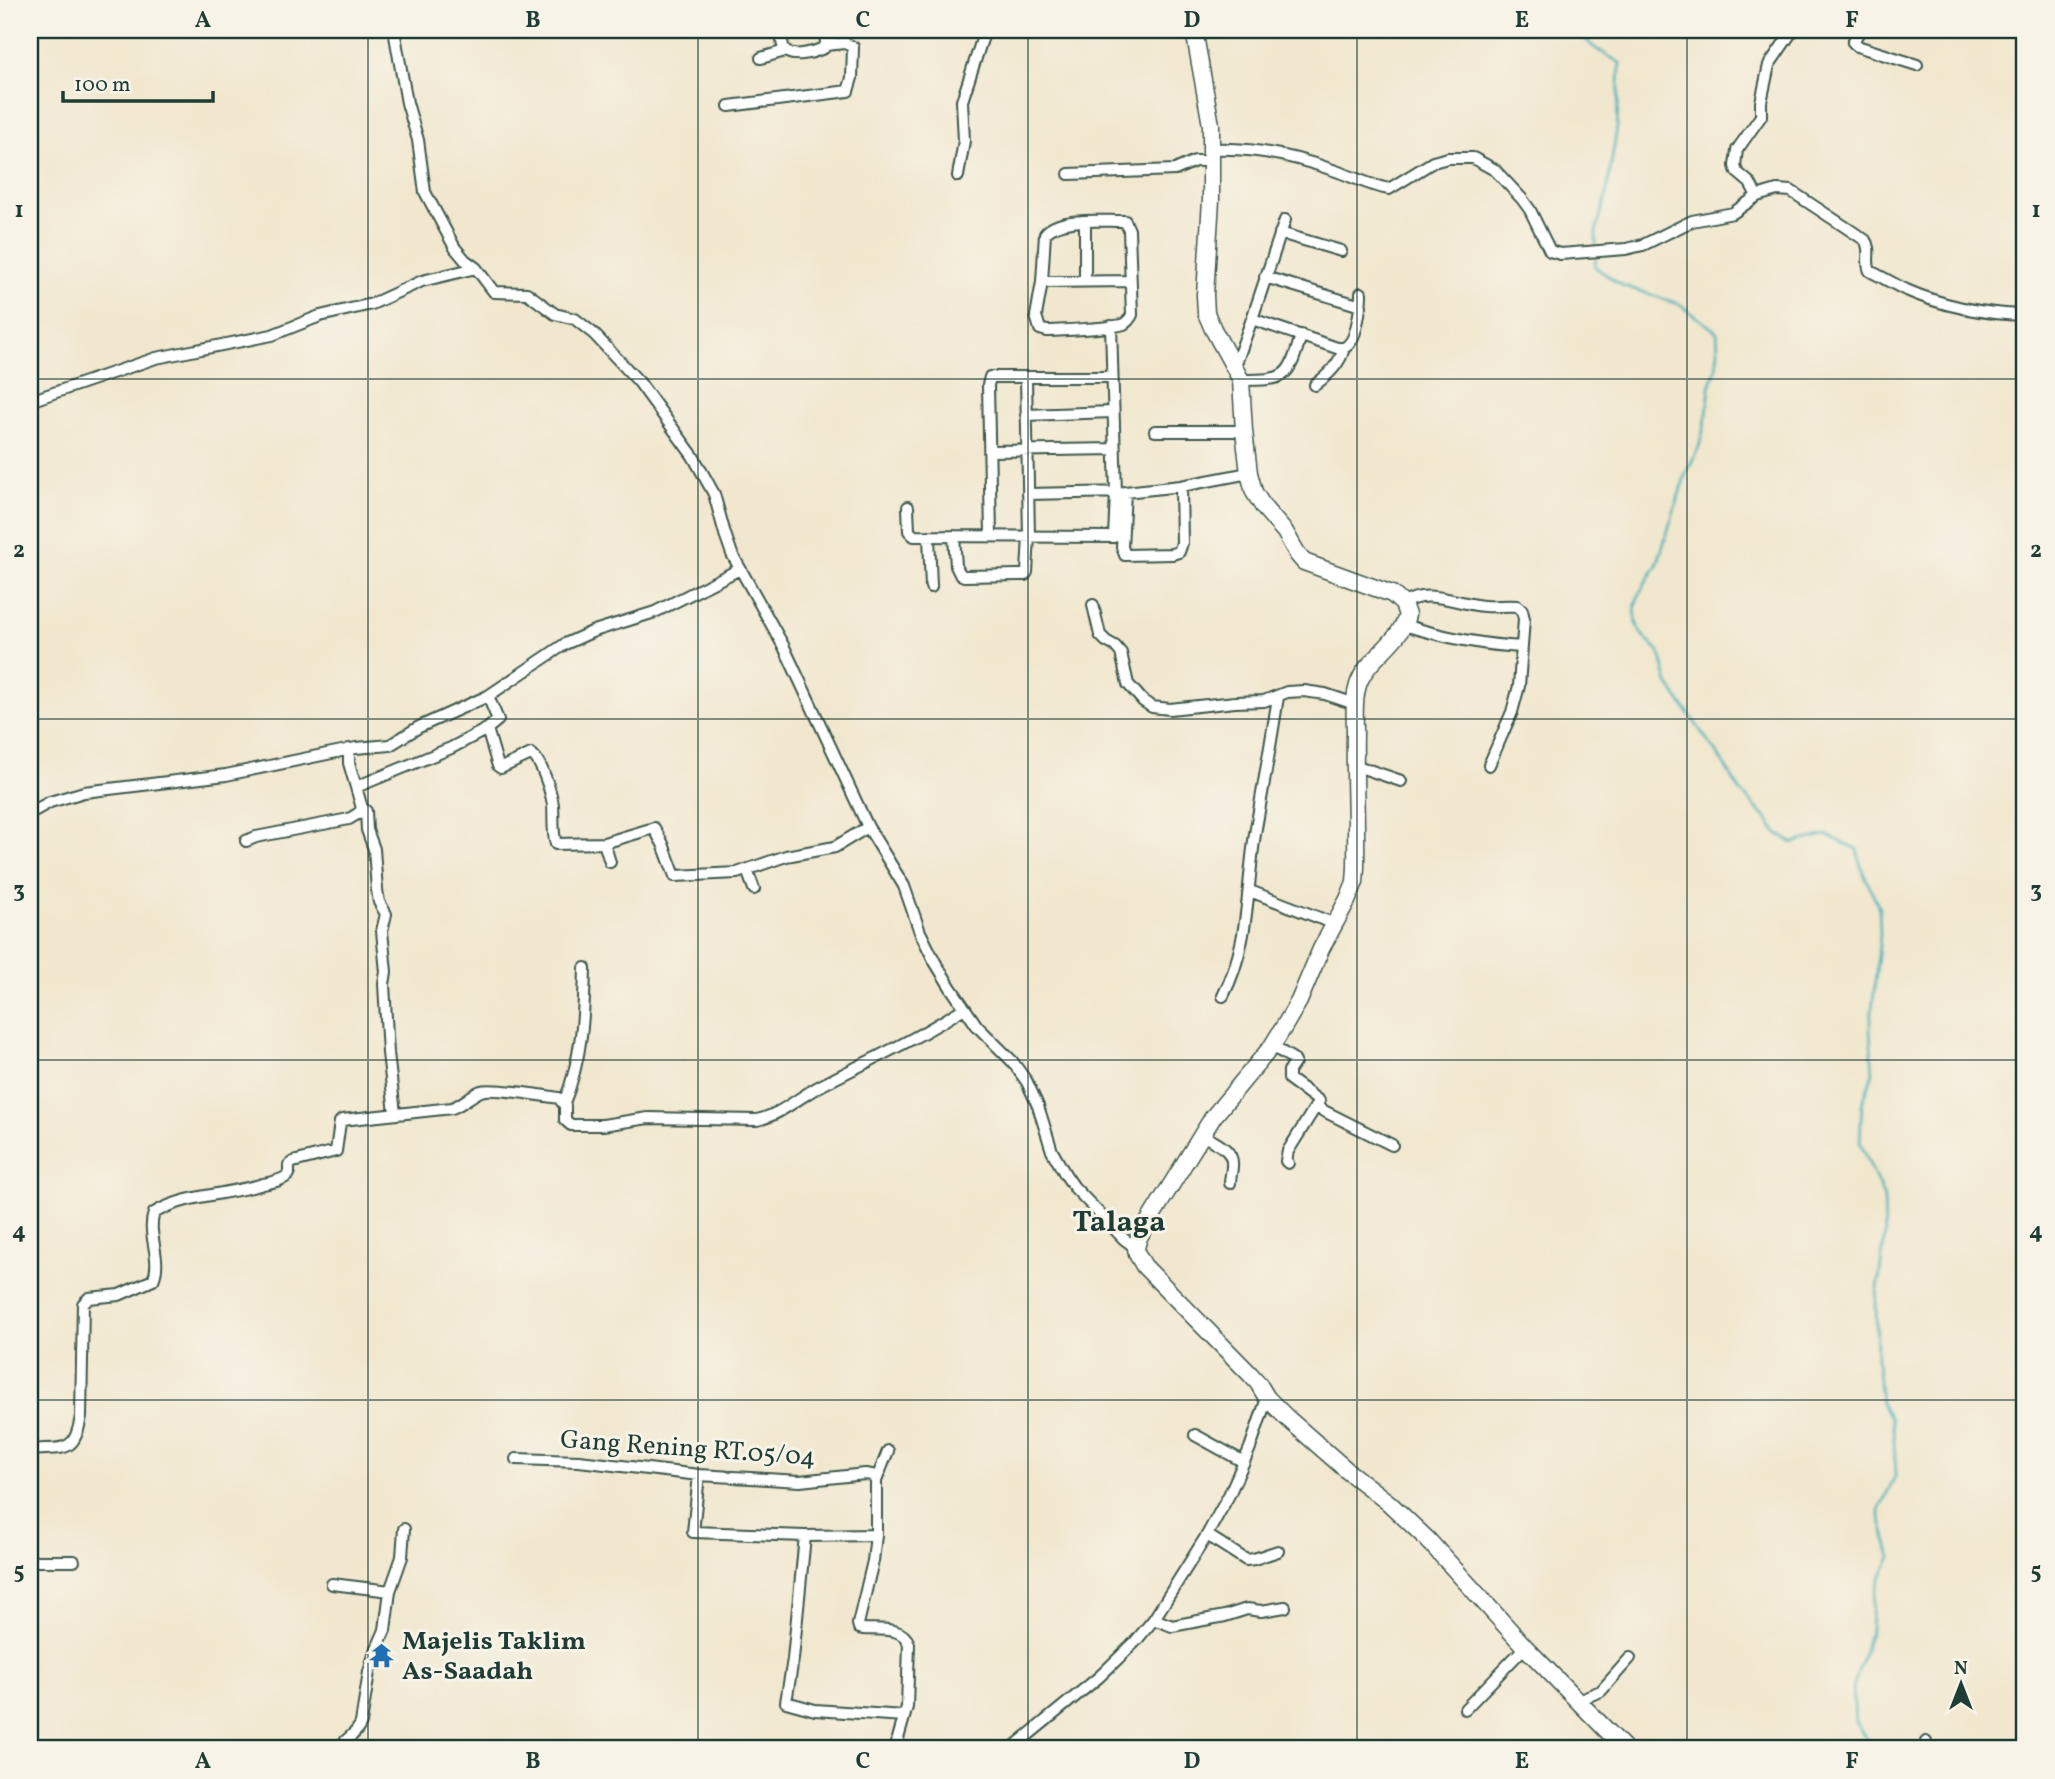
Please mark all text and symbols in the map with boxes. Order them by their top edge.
text: A [195,5,211,37]
text: B [525,5,541,37]
text: C [856,5,870,37]
text: D [1184,5,1201,37]
text: E [1515,5,1529,37]
text: F [1845,5,1859,37]
scale bar [63,60,214,104]
text: 100 m [74,71,131,100]
text: 1 [14,195,24,227]
text: 1 [2031,195,2041,227]
text: 2 [13,535,25,567]
text: 2 [2030,535,2042,567]
text: 3 [13,875,25,907]
text: 3 [2030,875,2042,907]
district label: Talaga [1072,1202,1166,1244]
text: 4 [12,1216,26,1248]
text: 4 [2029,1216,2043,1248]
street label: Gang Rening RT.05/04 [559,1422,817,1476]
text: 5 [13,1556,25,1588]
text: 5 [2030,1556,2042,1588]
place label: Majelis Taklim As-Saadah [402,1624,586,1690]
temple icon: Majelis Taklim As-Saadah [368,1641,396,1669]
north arrow [1926,1650,1996,1720]
text: N [1954,1656,1968,1682]
text: A [195,1746,211,1778]
text: B [525,1746,541,1778]
text: C [856,1746,870,1778]
text: D [1184,1746,1201,1778]
text: E [1515,1746,1529,1778]
text: F [1845,1746,1859,1778]

